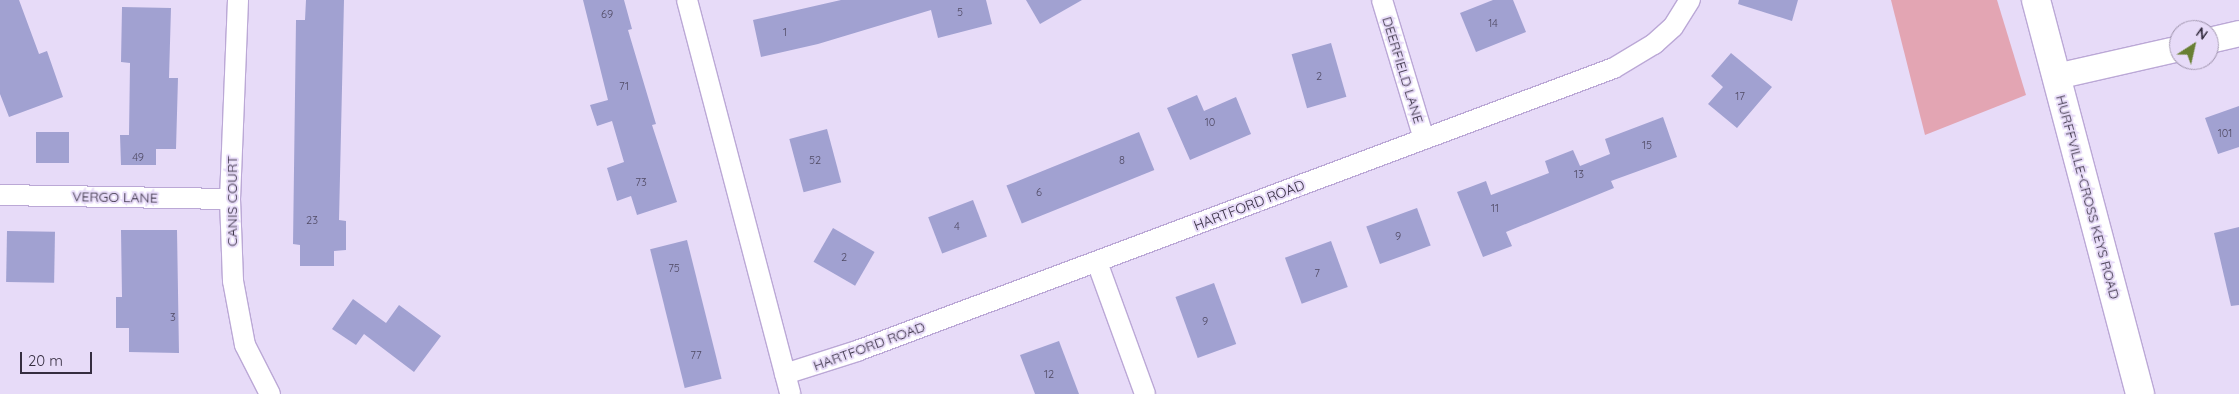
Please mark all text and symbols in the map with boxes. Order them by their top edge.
house number: 5 [957,5,963,19]
house number: 69 [601,7,613,21]
street label: DEERFIELD LANE [1379,15,1427,125]
house number: 14 [1488,16,1498,30]
north arrow [2169,20,2219,70]
text: N [2193,23,2211,44]
house number: 1 [783,25,787,39]
house number: 2 [1316,69,1322,83]
house number: 71 [619,79,629,93]
house number: 17 [1735,89,1745,103]
street label: HURFFVILLE-CROSS KEYS ROAD [2053,93,2123,301]
house number: 10 [1205,115,1215,129]
house number: 101 [2218,126,2232,140]
house number: 15 [1642,138,1652,152]
house number: 49 [132,150,144,164]
house number: 52 [809,153,821,167]
house number: 8 [1119,153,1125,167]
street label: CANIS COURT [224,155,240,247]
house number: 13 [1574,167,1584,181]
house number: 73 [635,175,647,189]
street label: HARTFORD ROAD [1191,176,1307,234]
house number: 6 [1036,185,1042,199]
street label: VERGO LANE [72,188,158,206]
house number: 11 [1491,201,1499,215]
house number: 23 [306,213,318,227]
house number: 4 [954,219,960,233]
house number: 9 [1395,229,1401,243]
house number: 2 [841,250,847,264]
house number: 75 [668,261,680,275]
house number: 7 [1314,266,1320,280]
house number: 3 [170,310,176,324]
house number: 9 [1202,314,1208,328]
street label: HARTFORD ROAD [811,318,927,374]
scale bar [22,342,95,374]
house number: 77 [690,348,702,362]
text: 20 m [28,351,63,370]
house number: 12 [1044,367,1054,381]

